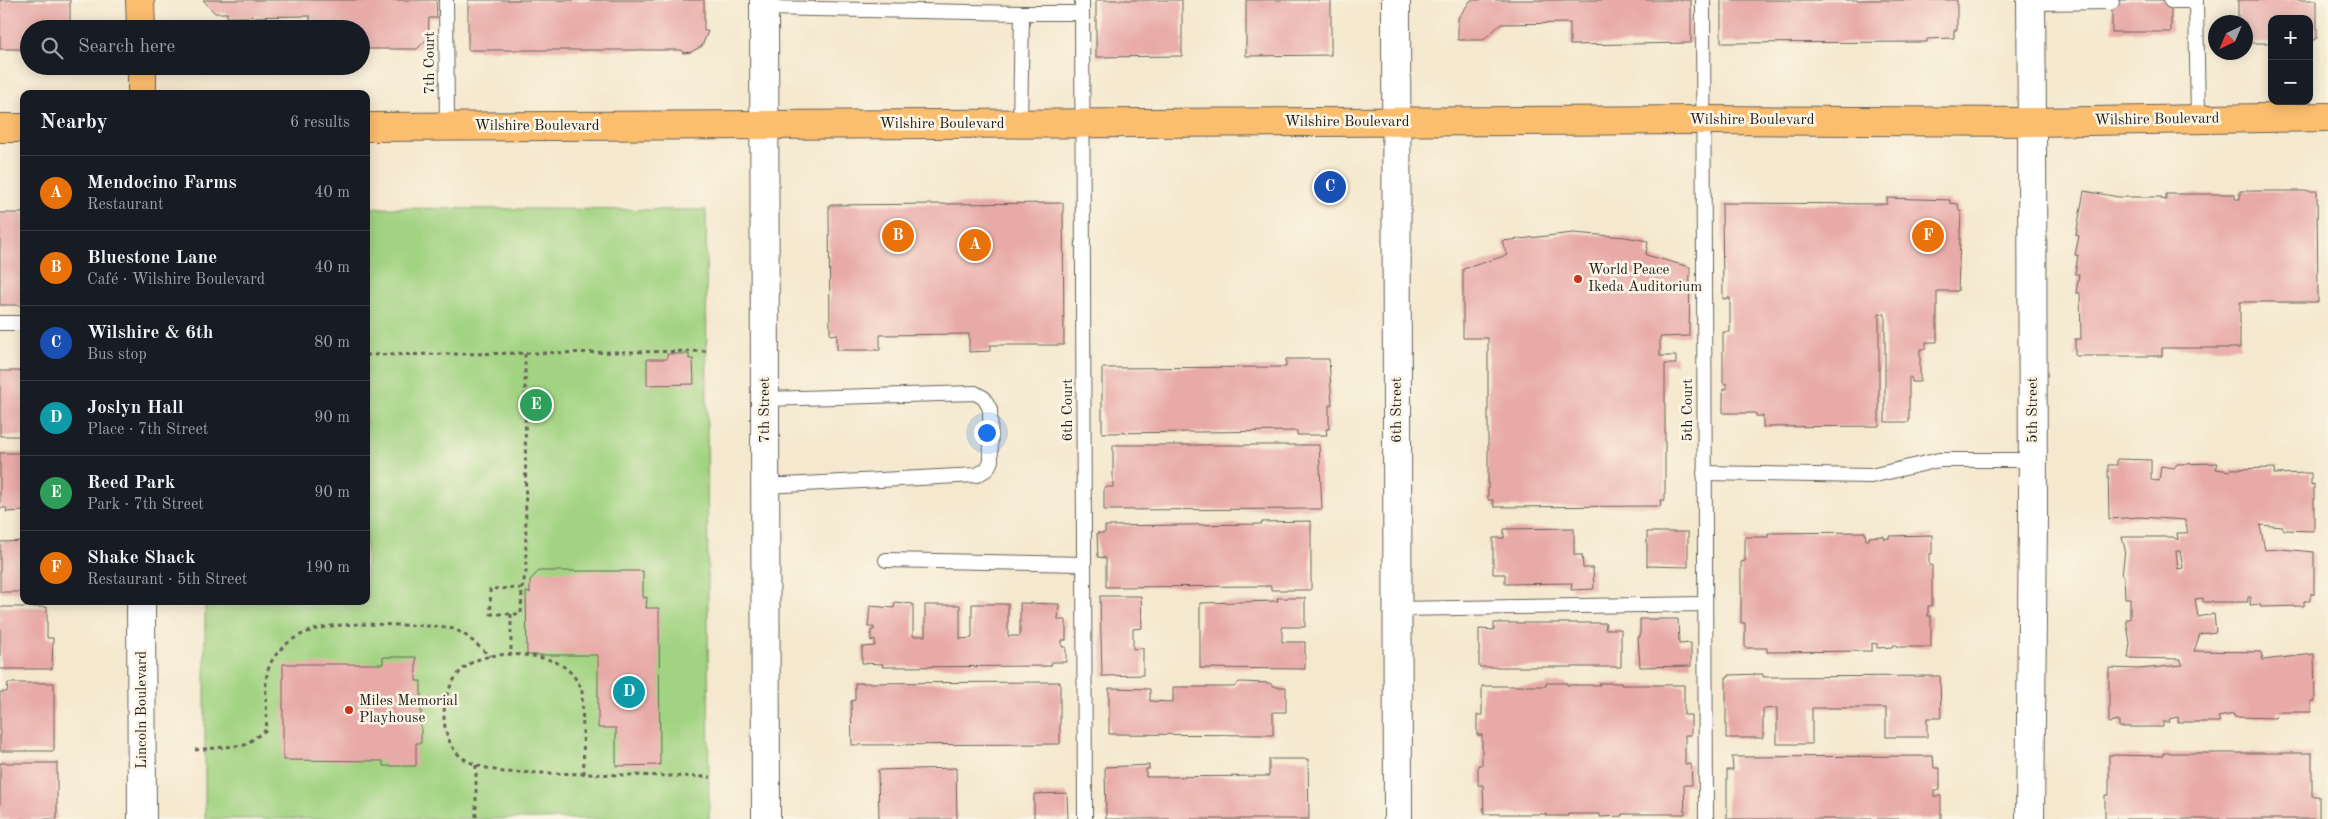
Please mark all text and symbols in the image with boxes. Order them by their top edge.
north arrow [2208,15,2253,60]
map controls [2268,15,2313,105]
button: + [2268,15,2313,60]
search box [20,20,370,75]
street label: 7th Court [423,31,438,95]
icon: search [38,34,66,62]
text: Search here [78,38,175,57]
button: − [2268,60,2313,105]
street label: Wilshire Boulevard [2094,111,2220,129]
text: Nearby [40,112,108,133]
street label: Wilshire Boulevard [1689,113,1815,128]
text: 6 results [290,115,350,131]
street label: Wilshire Boulevard [1284,115,1410,130]
street label: Wilshire Boulevard [879,117,1005,132]
street label: Wilshire Boulevard [474,119,600,134]
pin: C [1314,168,1346,206]
text: Mendocino Farms [87,174,237,193]
text: A [50,185,62,201]
text: 40 m [314,185,350,201]
text: Restaurant [87,197,164,213]
pin: B [882,217,914,255]
pin: F [1912,217,1944,255]
pin: A [959,226,991,264]
text: Bluestone Lane [87,249,217,268]
text: B [50,260,62,276]
text: 40 m [314,260,350,276]
place label: World Peace Ikeda Auditorium [1588,263,1702,295]
text: Café · Wilshire Boulevard [87,272,265,288]
marker: World Peace Ikeda Auditorium [1572,273,1584,285]
text: Wilshire & 6th [87,324,214,343]
text: C [51,335,61,351]
text: 80 m [314,335,350,351]
text: Bus stop [87,347,147,363]
street label: 7th Street [758,377,773,443]
street label: 6th Street [1390,377,1405,443]
street label: 5th Street [2026,377,2041,443]
street label: 6th Court [1061,378,1076,442]
street label: 5th Court [1681,378,1696,442]
pin: E [520,386,552,424]
text: Joslyn Hall [87,399,184,418]
text: D [50,410,62,426]
text: 90 m [314,410,350,426]
your location [974,420,1000,446]
text: Place · 7th Street [87,422,208,438]
text: Reed Park [87,474,175,493]
text: E [50,485,62,501]
text: 90 m [314,485,350,501]
text: Park · 7th Street [87,497,204,513]
text: Shake Shack [87,549,196,568]
text: F [51,560,61,576]
text: 190 m [305,560,350,576]
text: Restaurant · 5th Street [87,572,247,588]
street label: Lincoln Boulevard [135,651,150,769]
pin: D [613,673,645,711]
place label: Miles Memorial Playhouse [359,694,458,726]
marker: Miles Memorial Playhouse [343,704,355,716]

